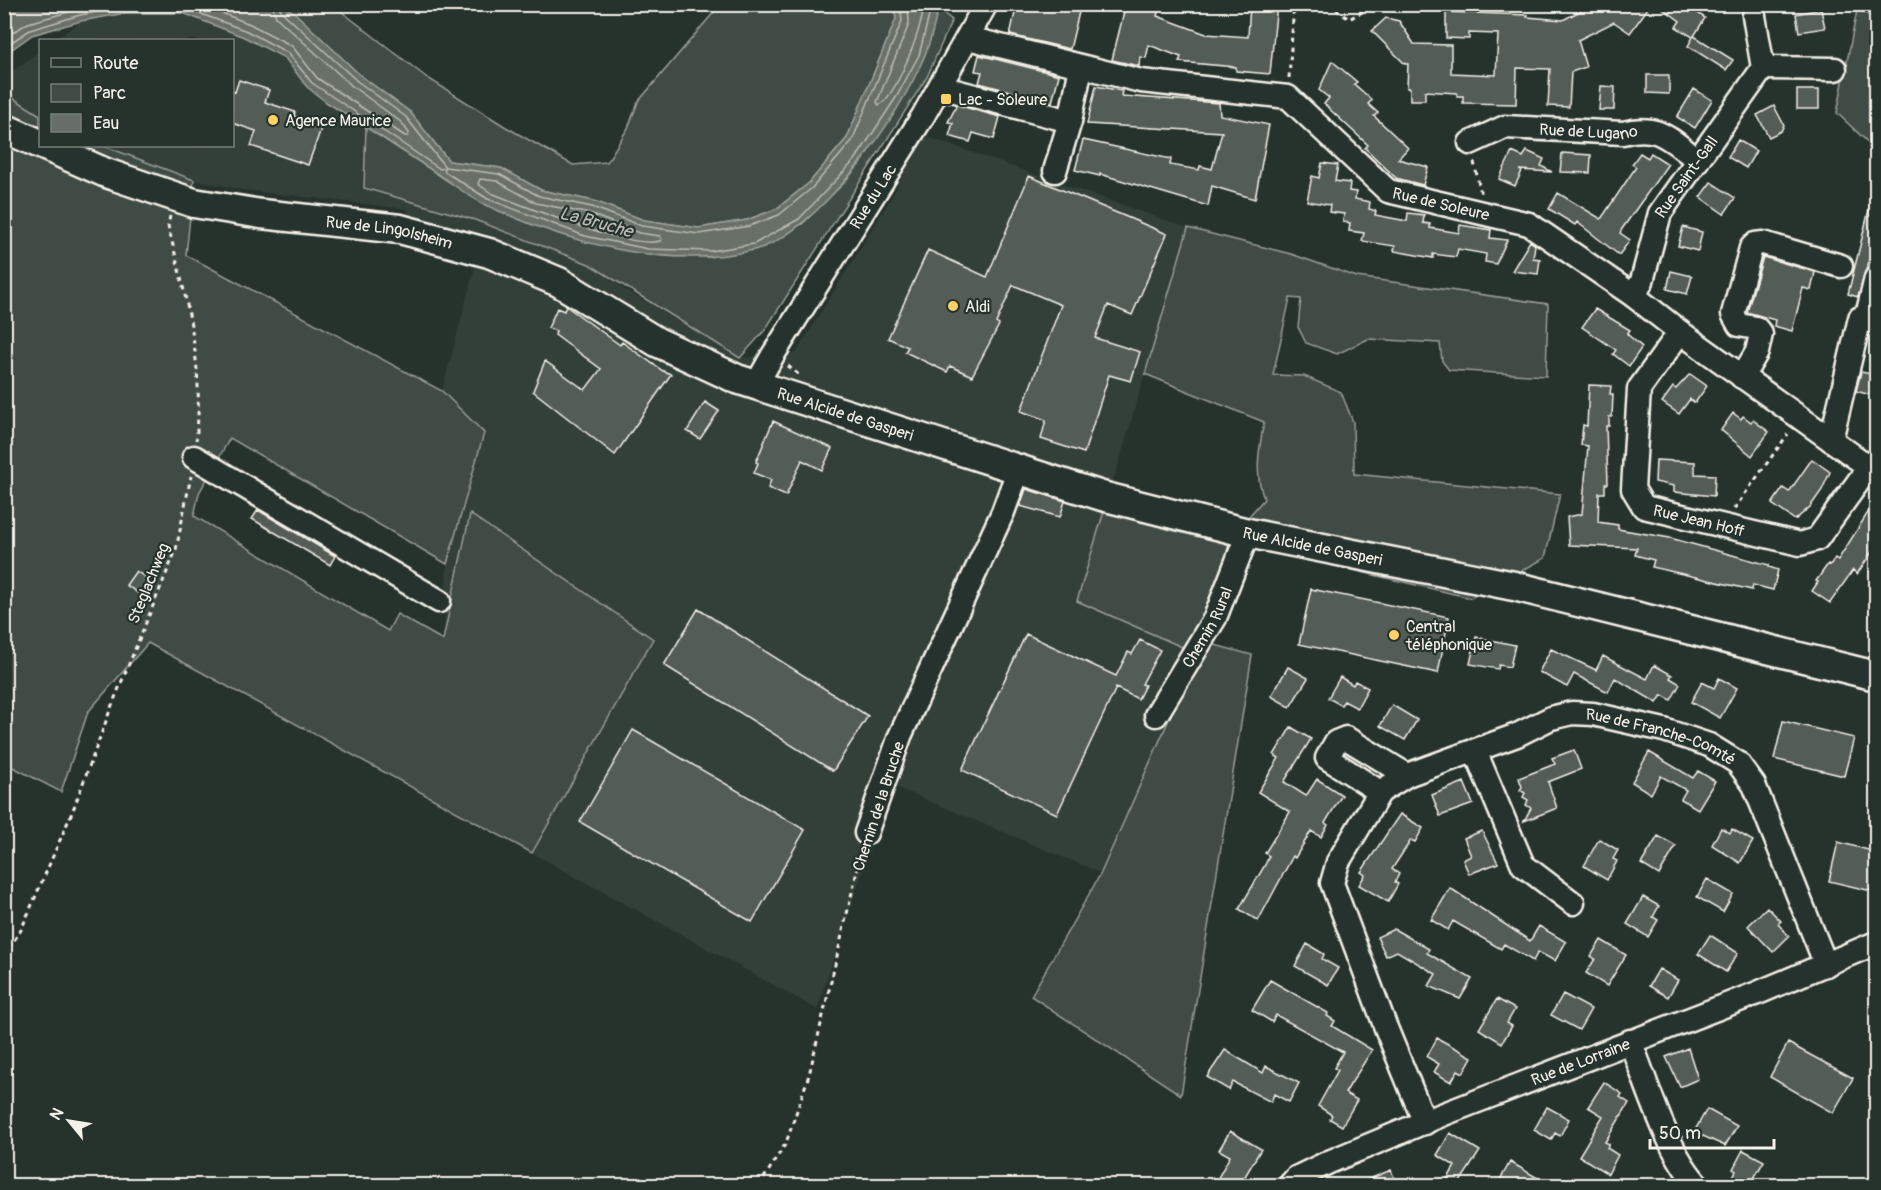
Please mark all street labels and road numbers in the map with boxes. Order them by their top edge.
street label: Rue de Lugano [1539,120,1639,144]
street label: Rue Saint-Gall [1651,132,1723,222]
street label: Rue du Lac [846,161,901,233]
street label: Rue de Soleure [1390,183,1492,225]
street label: Rue de Lingolsheim [325,212,455,254]
street label: Rue Alcide de Gasperi [774,384,916,446]
street label: Rue Jean Hoff [1651,501,1747,542]
street label: Rue Alcide de Gasperi [1240,523,1384,571]
street label: Steglachweg [124,540,174,627]
street label: Chemin Rural [1178,584,1237,672]
street label: Rue de Franche-Comté [1585,705,1739,770]
street label: Chemin de la Bruche [849,739,909,874]
street label: Rue de Lorraine [1528,1034,1633,1090]

